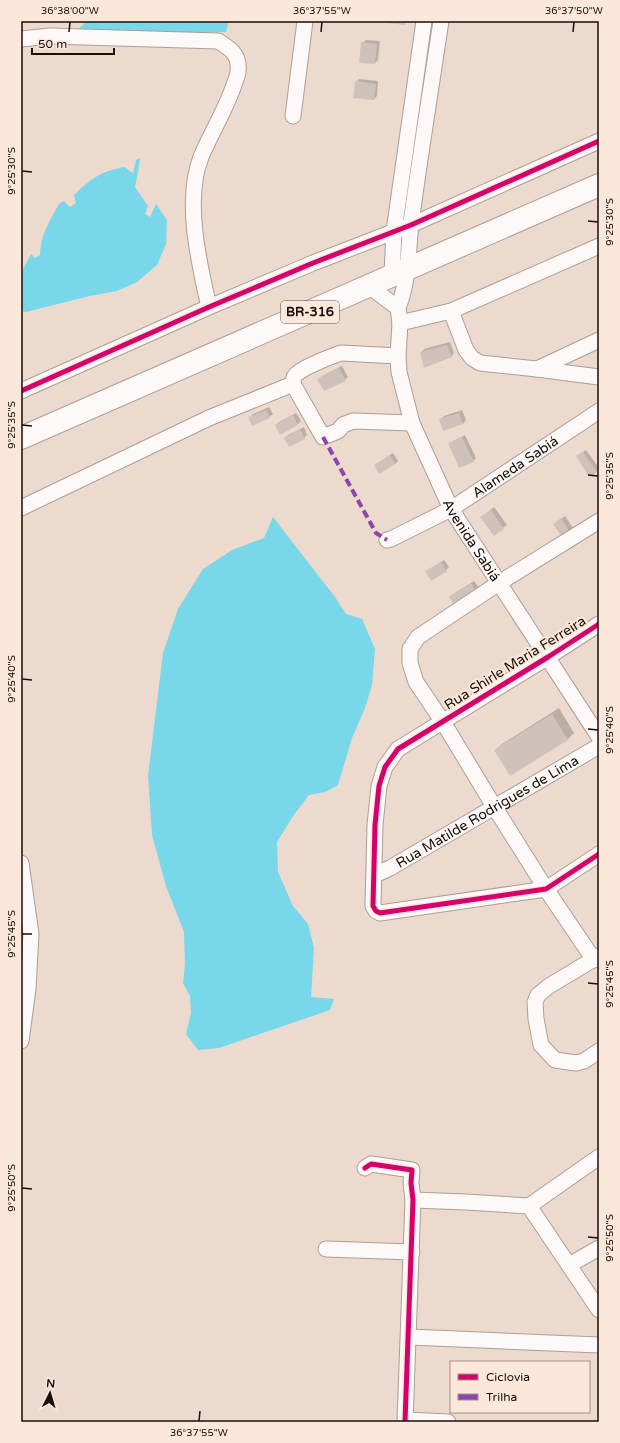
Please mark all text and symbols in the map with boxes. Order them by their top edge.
text: 36°38'00"W [41,5,99,17]
text: 36°37'55"W [293,5,351,17]
text: 36°37'50"W [545,5,603,17]
scale bar [32,30,114,56]
text: 50 m [38,37,67,51]
text: 9°25'30"S [6,147,18,195]
text: 9°25'30"S [604,198,616,246]
road number: BR-316 [281,301,339,323]
text: 9°25'35"S [6,401,18,449]
street label: Alameda Sabiá [469,432,561,501]
text: 9°25'35"S [604,452,616,500]
street label: Avenida Sabiá [439,497,504,584]
street label: Rua Shirle Maria Ferreira [441,612,589,714]
text: 9°25'40"S [6,655,18,703]
text: 9°25'40"S [604,706,616,754]
street label: Rua Matilde Rodrigues de Lima [393,751,581,871]
text: 9°25'45"S [6,910,18,958]
text: 9°25'45"S [604,960,616,1008]
text: 9°25'50"S [6,1164,18,1212]
text: 9°25'50"S [604,1214,616,1262]
legend [450,1361,590,1413]
text: Ciclovia [486,1370,530,1384]
north arrow [30,1373,70,1413]
text: N [46,1377,56,1390]
text: Trilha [486,1390,517,1404]
text: 36°37'55"W [170,1427,228,1439]

